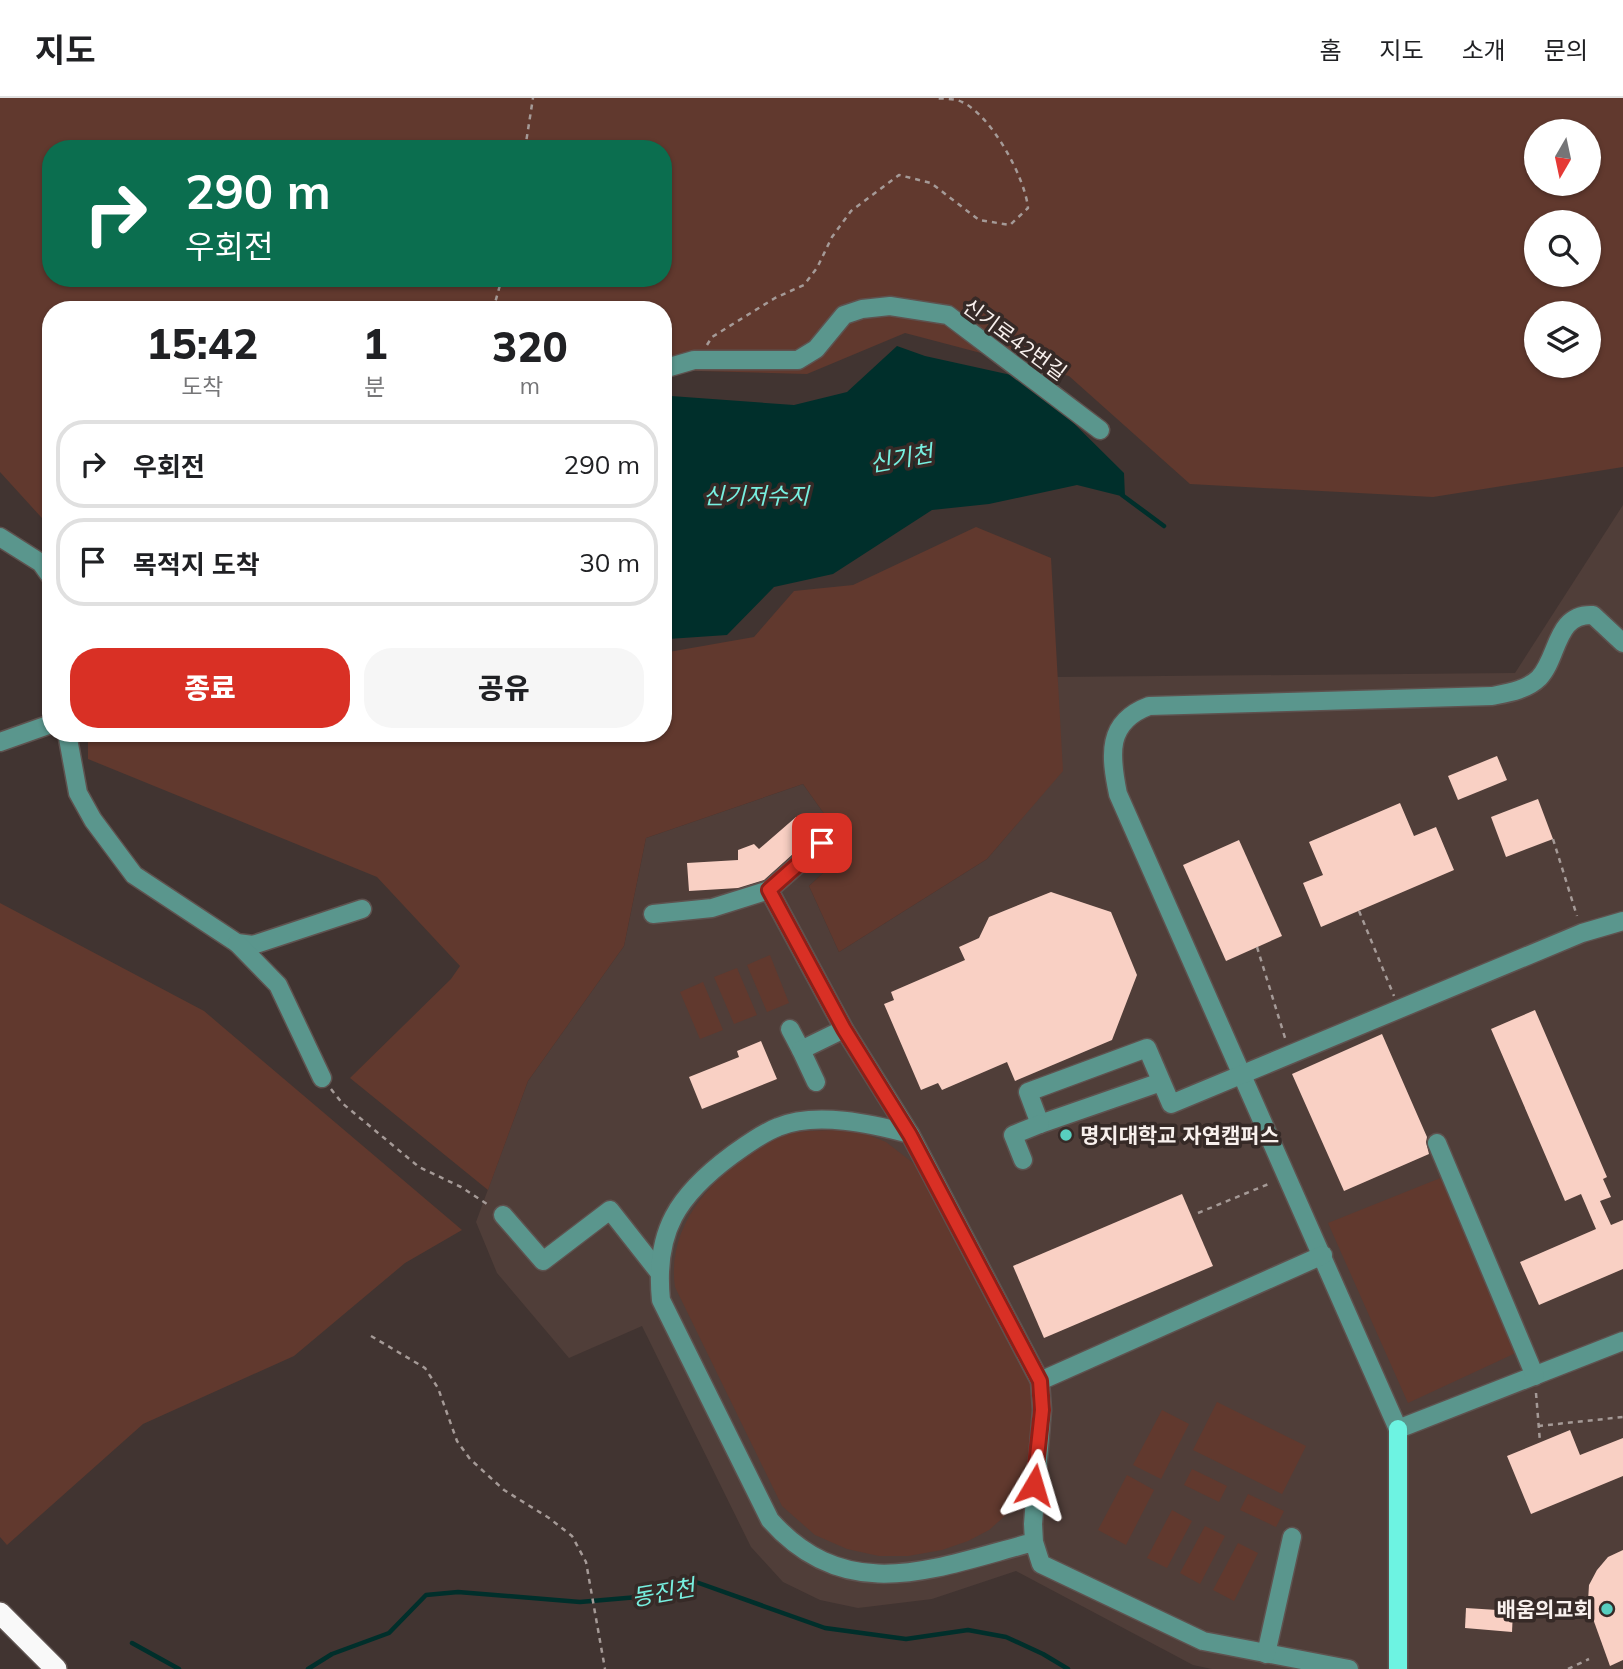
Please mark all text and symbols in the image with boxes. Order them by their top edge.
text: 지도 [35,29,96,70]
text: 홈 [1319,35,1341,65]
text: 지도 [1379,35,1424,65]
text: 소개 [1462,35,1506,65]
text: 문의 [1544,35,1588,65]
north arrow [1524,119,1601,196]
map controls [1524,119,1601,378]
text: 290 m [185,160,331,221]
icon: right [70,168,161,259]
button: search [1524,210,1601,287]
text: 우회전 [185,226,273,266]
street label: 신기로42번길 [958,293,1072,385]
button: layers [1524,301,1601,378]
text: 15:42 [146,317,258,370]
text: 1 [362,317,388,370]
text: 320 [492,320,568,373]
text: m [520,371,540,400]
text: 도착 [181,372,223,401]
text: 분 [364,372,386,401]
water label: 신기천 [867,438,938,478]
icon: right [74,445,112,483]
text: 290 m [564,448,640,481]
text: 우회전 [133,450,205,483]
water label: 신기저수지 [703,481,811,510]
icon: arrive [74,543,112,581]
text: 30 m [579,546,640,579]
text: 목적지 도착 [133,548,260,581]
button: 종료 [70,648,350,728]
button: 공유 [364,648,644,728]
pin [792,813,852,873]
icon: arrive [803,824,841,862]
place label: 명지대학교 자연캠퍼스 [1080,1122,1279,1148]
marker: 명지대학교 자연캠퍼스 [1058,1127,1074,1143]
position arrow [997,1448,1071,1522]
water label: 동진천 [629,1572,700,1612]
place label: 배움의교회 [1496,1596,1593,1622]
marker: 배움의교회 [1599,1601,1615,1617]

